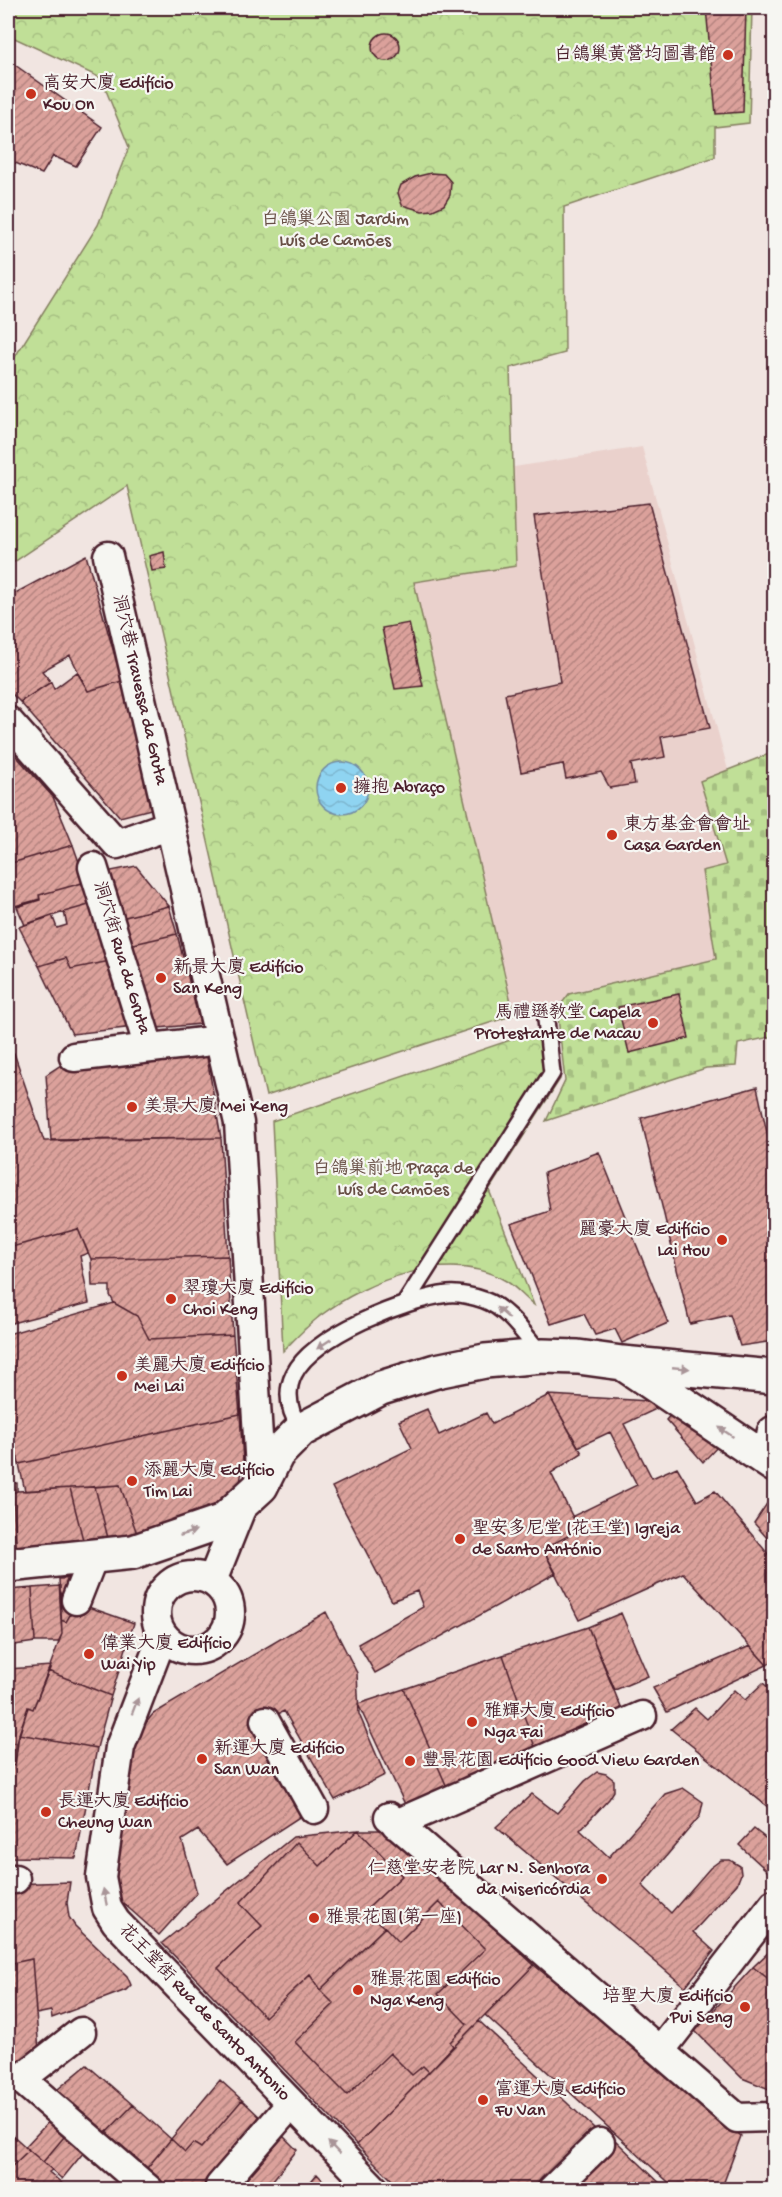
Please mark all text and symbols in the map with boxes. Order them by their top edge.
place label: 白鴿巢黃營均圖書館 [554,44,716,66]
marker: 白鴿巢黃營均圖書館 [721,48,735,62]
place label: 高安大廈 Edifício Kou On [43,73,174,116]
marker: 高安大廈 Edifício Kou On [24,87,38,101]
park label: 白鴿巢公園 Jardim Luís de Camões [261,209,409,252]
street label: 洞穴巷 Travessa da Gruta [107,593,172,788]
place label: 擁抱 Abraço [353,777,445,799]
marker: 擁抱 Abraço [334,781,348,795]
place label: 東方基金會會址 Casa Garden [624,814,750,857]
marker: 東方基金會會址 Casa Garden [605,828,619,842]
street label: 洞穴街 Rua da Gruta [88,879,155,1038]
place label: 新景大廈 Edifício San Keng [173,957,304,1000]
marker: 新景大廈 Edifício San Keng [154,971,168,985]
place label: 馬禮遜教堂 Capela Protestante de Macau [473,1002,642,1045]
marker: 馬禮遜教堂 Capela Protestante de Macau [646,1016,660,1030]
place label: 美景大廈 Mei Keng [144,1096,288,1118]
marker: 美景大廈 Mei Keng [125,1100,139,1114]
park label: 白鴿巢前地 Praça de Luís de Camões [313,1158,474,1201]
place label: 麗豪大廈 Edifício Lai Hou [579,1219,711,1262]
marker: 麗豪大廈 Edifício Lai Hou [715,1233,729,1247]
place label: 翠瓊大廈 Edifício Choi Keng [183,1278,314,1321]
marker: 翠瓊大廈 Edifício Choi Keng [164,1292,178,1306]
one-way arrow [496,1307,511,1320]
one-way arrow [316,1338,332,1350]
place label: 美麗大廈 Edifício Mei Lai [134,1355,265,1398]
one-way arrow [671,1363,690,1373]
marker: 美麗大廈 Edifício Mei Lai [115,1369,129,1383]
one-way arrow [718,1427,734,1438]
place label: 添麗大廈 Edifício Tim Lai [143,1460,275,1503]
marker: 添麗大廈 Edifício Tim Lai [125,1474,139,1488]
place label: 聖安多尼堂 (花王堂) Igreja de Santo António [472,1518,681,1561]
one-way arrow [179,1528,197,1538]
marker: 聖安多尼堂 (花王堂) Igreja de Santo António [453,1532,467,1546]
place label: 偉業大廈 Edifício Wai Yip [101,1633,232,1676]
marker: 偉業大廈 Edifício Wai Yip [82,1647,96,1661]
one-way arrow [131,1697,141,1715]
place label: 雅輝大廈 Edifício Nga Fai [484,1700,615,1744]
marker: 雅輝大廈 Edifício Nga Fai [465,1715,479,1729]
place label: 新運大廈 Edifício San Wan [214,1738,345,1781]
place label: 豐景花園 Edifício Good View Garden [422,1750,700,1772]
marker: 新運大廈 Edifício San Wan [195,1752,209,1766]
marker: 豐景花園 Edifício Good View Garden [403,1754,417,1768]
place label: 長運大廈 Edifício Cheung Wan [58,1791,189,1834]
marker: 長運大廈 Edifício Cheung Wan [39,1805,53,1819]
place label: 仁慈堂安老院 Lar N. Senhora da Misericórdia [367,1857,591,1901]
marker: 仁慈堂安老院 Lar N. Senhora da Misericórdia [595,1872,609,1886]
one-way arrow [99,1887,109,1906]
place label: 雅景花園(第一座) [326,1906,462,1929]
marker: 雅景花園(第一座) [307,1911,321,1925]
street label: 花王堂街 Rua de Santo Antonio [114,1919,295,2106]
place label: 雅景花園 Edifício Nga Keng [370,1968,501,2012]
marker: 雅景花園 Edifício Nga Keng [351,1983,365,1997]
place label: 培聖大廈 Edifício Pui Seng [602,1986,733,2029]
marker: 培聖大廈 Edifício Pui Seng [738,2000,752,2014]
place label: 富運大廈 Edifício Fu Van [494,2079,626,2122]
marker: 富運大廈 Edifício Fu Van [476,2093,490,2107]
one-way arrow [327,2140,341,2155]

